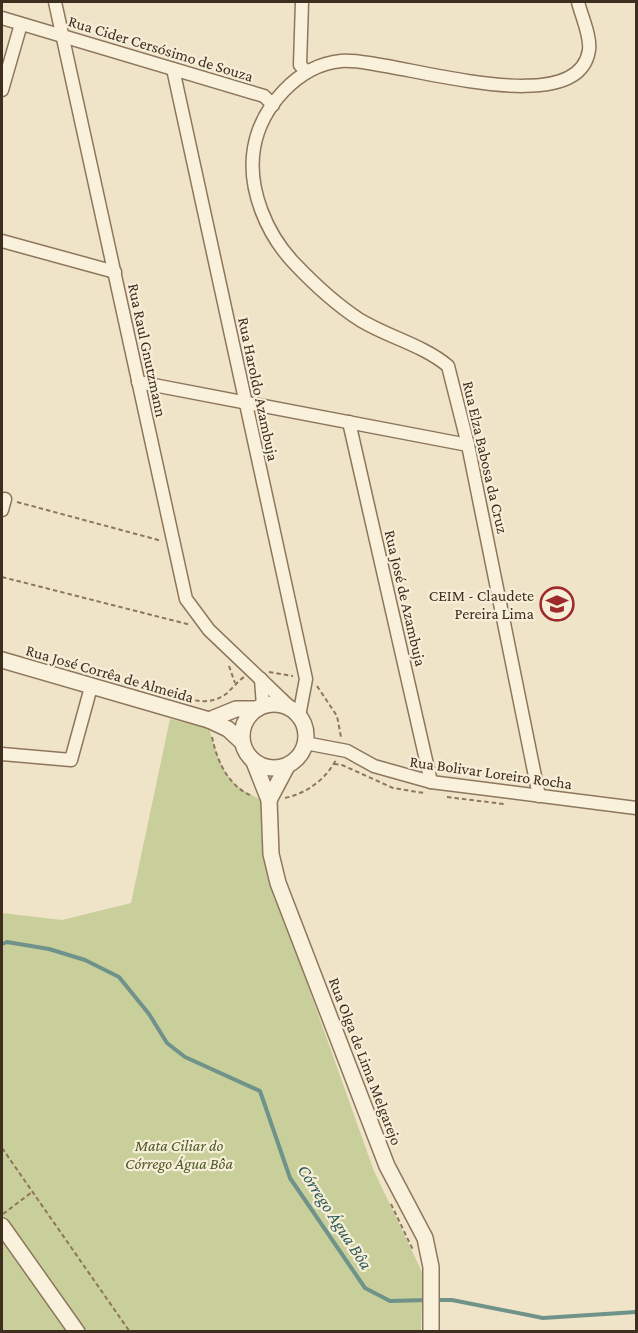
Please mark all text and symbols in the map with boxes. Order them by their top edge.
street label: Rua Cider Cersósimo de Souza [66,12,256,85]
street label: Rua Raul Gnutzmann [125,282,170,419]
street label: Rua Haroldo Azambuja [234,316,282,463]
street label: Rua Elza Babosa da Cruz [460,379,511,535]
street label: Rua José de Azambuja [381,528,430,669]
school or university icon: CEIM - Claudete Pereira Lima [539,586,575,622]
place label: CEIM - Claudete Pereira Lima [429,587,535,622]
street label: Rua José Corrêa de Almeida [24,641,196,707]
street label: Rua Bolivar Loreiro Rocha [409,753,574,792]
street label: Rua Olga de Lima Melgarejo [325,975,405,1148]
park label: Mata Ciliar do Córrego Água Bôa [125,1137,233,1173]
water label: Córrego Água Bôa [294,1161,377,1274]

